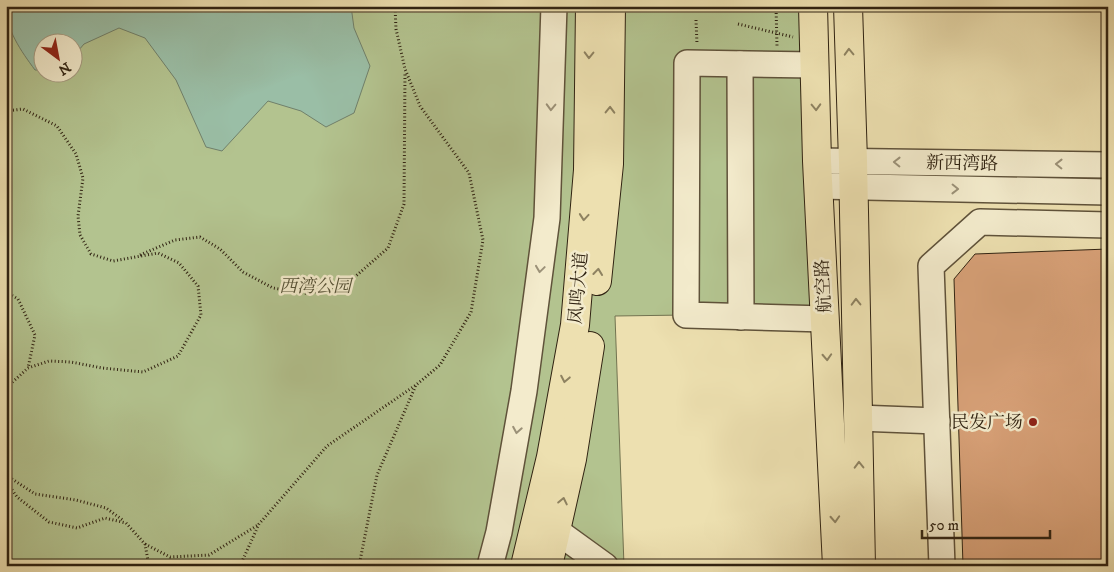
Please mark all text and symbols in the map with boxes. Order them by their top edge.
north arrow [32,32,82,82]
one-way arrow [844,48,855,56]
one-way arrow [584,52,594,59]
text: N [54,57,74,79]
one-way arrow [546,104,557,112]
one-way arrow [811,104,821,112]
one-way arrow [605,105,615,113]
street label: 新西湾路 [926,152,998,176]
one-way arrow [892,157,900,167]
one-way arrow [1055,159,1062,169]
one-way arrow [951,183,959,194]
one-way arrow [579,214,590,222]
street label: 凤鸣大道 [565,251,593,325]
street label: 航空路 [812,258,836,313]
one-way arrow [536,265,546,274]
one-way arrow [593,267,604,275]
park label: 西湾公园 [279,276,354,298]
one-way arrow [851,298,861,306]
one-way arrow [821,353,832,361]
one-way arrow [561,374,571,383]
place label: 民发广场 [951,412,1023,434]
marker: 民发广场 [1027,416,1039,428]
one-way arrow [513,426,523,435]
one-way arrow [854,460,864,468]
one-way arrow [557,497,568,506]
scale bar [922,507,1049,539]
one-way arrow [830,516,840,524]
text: 50 m [929,516,959,535]

